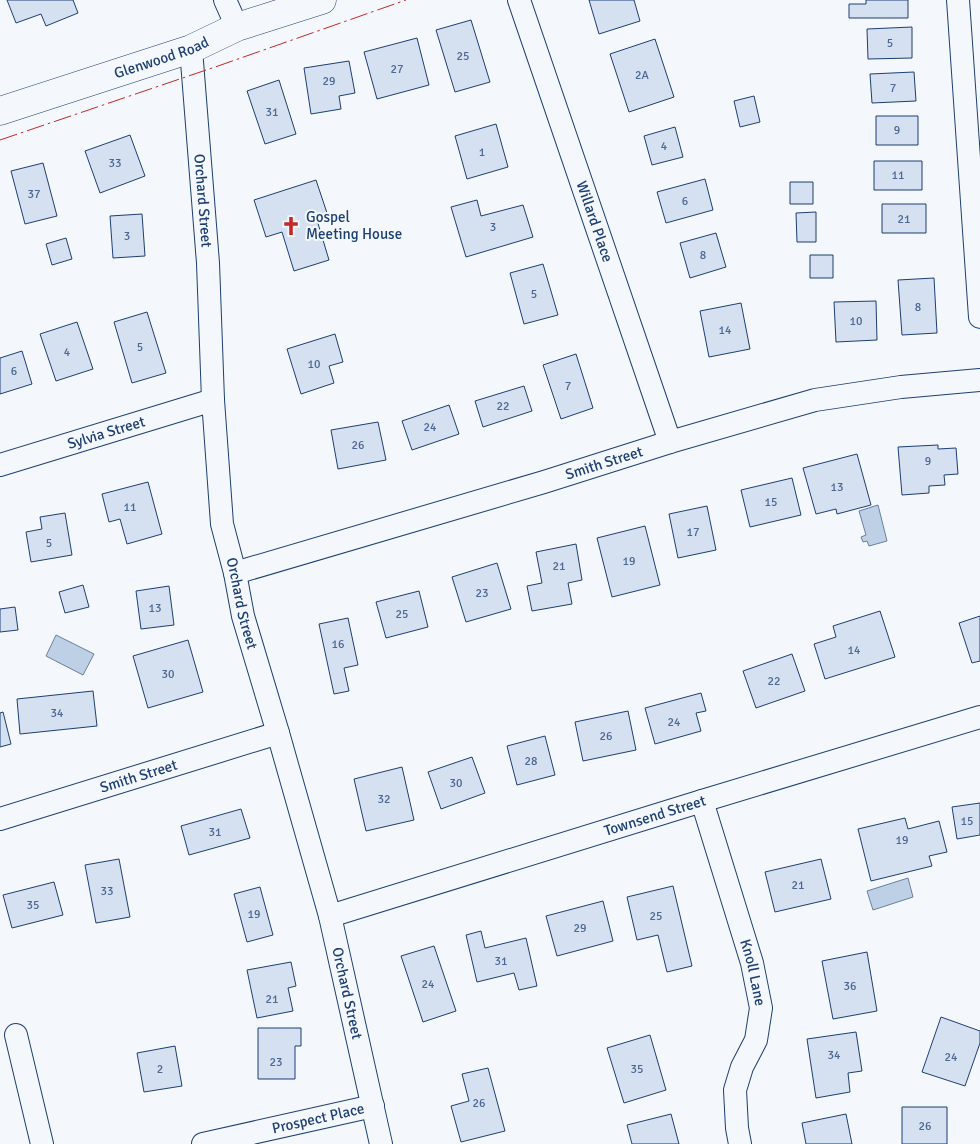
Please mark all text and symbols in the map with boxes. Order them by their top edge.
street label: Glenwood Road [112,33,212,82]
house number: 5 [887,36,893,51]
house number: 25 [457,49,469,64]
house number: 27 [391,62,403,77]
house number: 2A [635,68,650,83]
house number: 29 [323,74,335,89]
house number: 7 [890,81,896,96]
house number: 31 [266,105,278,120]
house number: 9 [894,123,900,138]
house number: 4 [661,139,668,154]
house number: 1 [479,145,485,160]
street label: Orchard Street [190,153,216,248]
house number: 33 [109,156,121,171]
house number: 11 [892,168,904,183]
street label: Willard Place [572,178,617,264]
house number: 37 [28,187,40,202]
house number: 6 [682,194,688,209]
place label: Gospel Meeting House [306,208,402,243]
house number: 21 [898,212,910,227]
church icon: Gospel Meeting House [280,215,302,237]
house number: 3 [490,220,496,235]
house number: 3 [124,229,130,244]
house number: 8 [700,248,706,263]
house number: 5 [531,287,537,302]
house number: 8 [915,300,921,315]
house number: 10 [850,314,862,329]
house number: 14 [719,323,732,338]
house number: 5 [137,340,143,355]
house number: 4 [64,345,71,360]
house number: 10 [308,357,320,372]
house number: 6 [11,364,17,379]
house number: 7 [565,379,571,394]
house number: 22 [497,399,509,414]
street label: Sylvia Street [65,412,147,453]
house number: 24 [424,420,437,435]
house number: 26 [352,438,364,453]
street label: Smith Street [563,442,645,484]
house number: 9 [925,454,931,469]
house number: 13 [831,480,843,495]
house number: 15 [765,495,777,510]
house number: 11 [124,500,136,515]
house number: 17 [687,525,699,540]
house number: 5 [46,536,52,551]
house number: 19 [623,554,635,569]
street label: Orchard Street [222,556,261,651]
house number: 21 [553,559,565,574]
house number: 23 [476,586,488,601]
house number: 13 [149,601,161,616]
house number: 25 [396,607,408,622]
house number: 16 [332,637,344,652]
house number: 14 [848,643,861,658]
house number: 30 [162,667,174,682]
house number: 22 [768,674,780,689]
house number: 34 [51,706,64,721]
house number: 24 [668,715,681,730]
house number: 26 [600,729,612,744]
house number: 28 [525,754,537,769]
street label: Smith Street [98,756,179,797]
house number: 30 [450,776,462,791]
street label: Townsend Street [602,791,708,840]
house number: 32 [378,792,390,807]
house number: 15 [961,814,973,829]
house number: 31 [209,825,221,840]
house number: 19 [896,833,908,848]
house number: 21 [792,878,804,893]
house number: 33 [101,884,113,899]
house number: 35 [27,898,39,913]
house number: 19 [248,907,260,922]
house number: 25 [650,909,662,924]
house number: 29 [574,921,586,936]
street label: Knoll Lane [736,937,769,1007]
street label: Orchard Street [328,945,366,1041]
house number: 31 [495,954,507,969]
house number: 24 [422,977,435,992]
house number: 36 [844,979,856,994]
house number: 21 [266,992,278,1007]
house number: 34 [828,1048,841,1063]
house number: 24 [945,1050,958,1065]
house number: 23 [270,1055,282,1070]
house number: 2 [157,1062,163,1077]
house number: 35 [631,1062,643,1077]
house number: 26 [473,1096,485,1111]
street label: Prospect Place [270,1099,366,1137]
house number: 26 [919,1119,931,1134]

